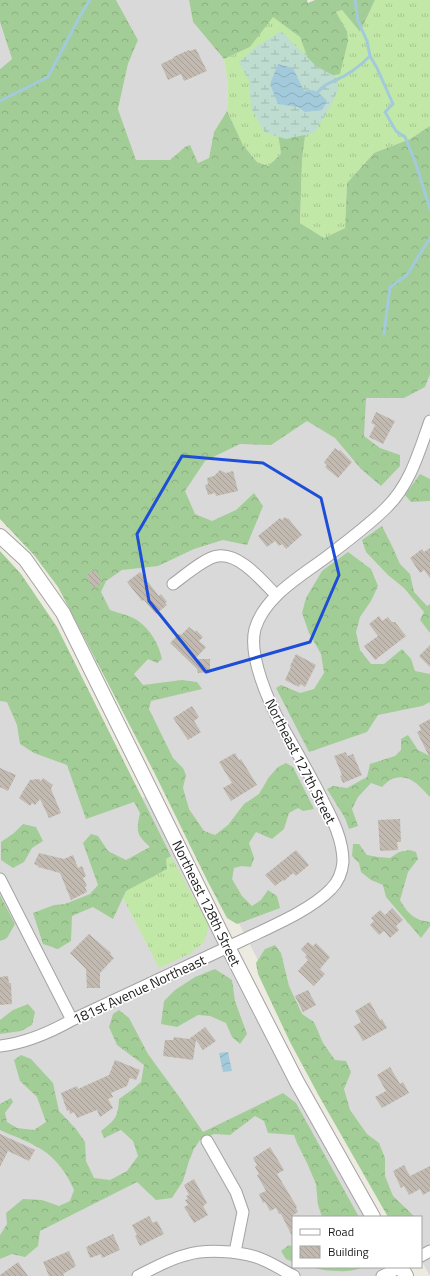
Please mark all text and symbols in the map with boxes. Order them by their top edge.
street label: Northeast 127th Street [260,695,342,827]
street label: Northeast 128th Street [167,836,247,970]
street label: 181st Avenue Northeast [69,949,209,1029]
legend [292,1216,422,1268]
text: Road [328,1222,354,1241]
text: Building [328,1242,369,1261]

